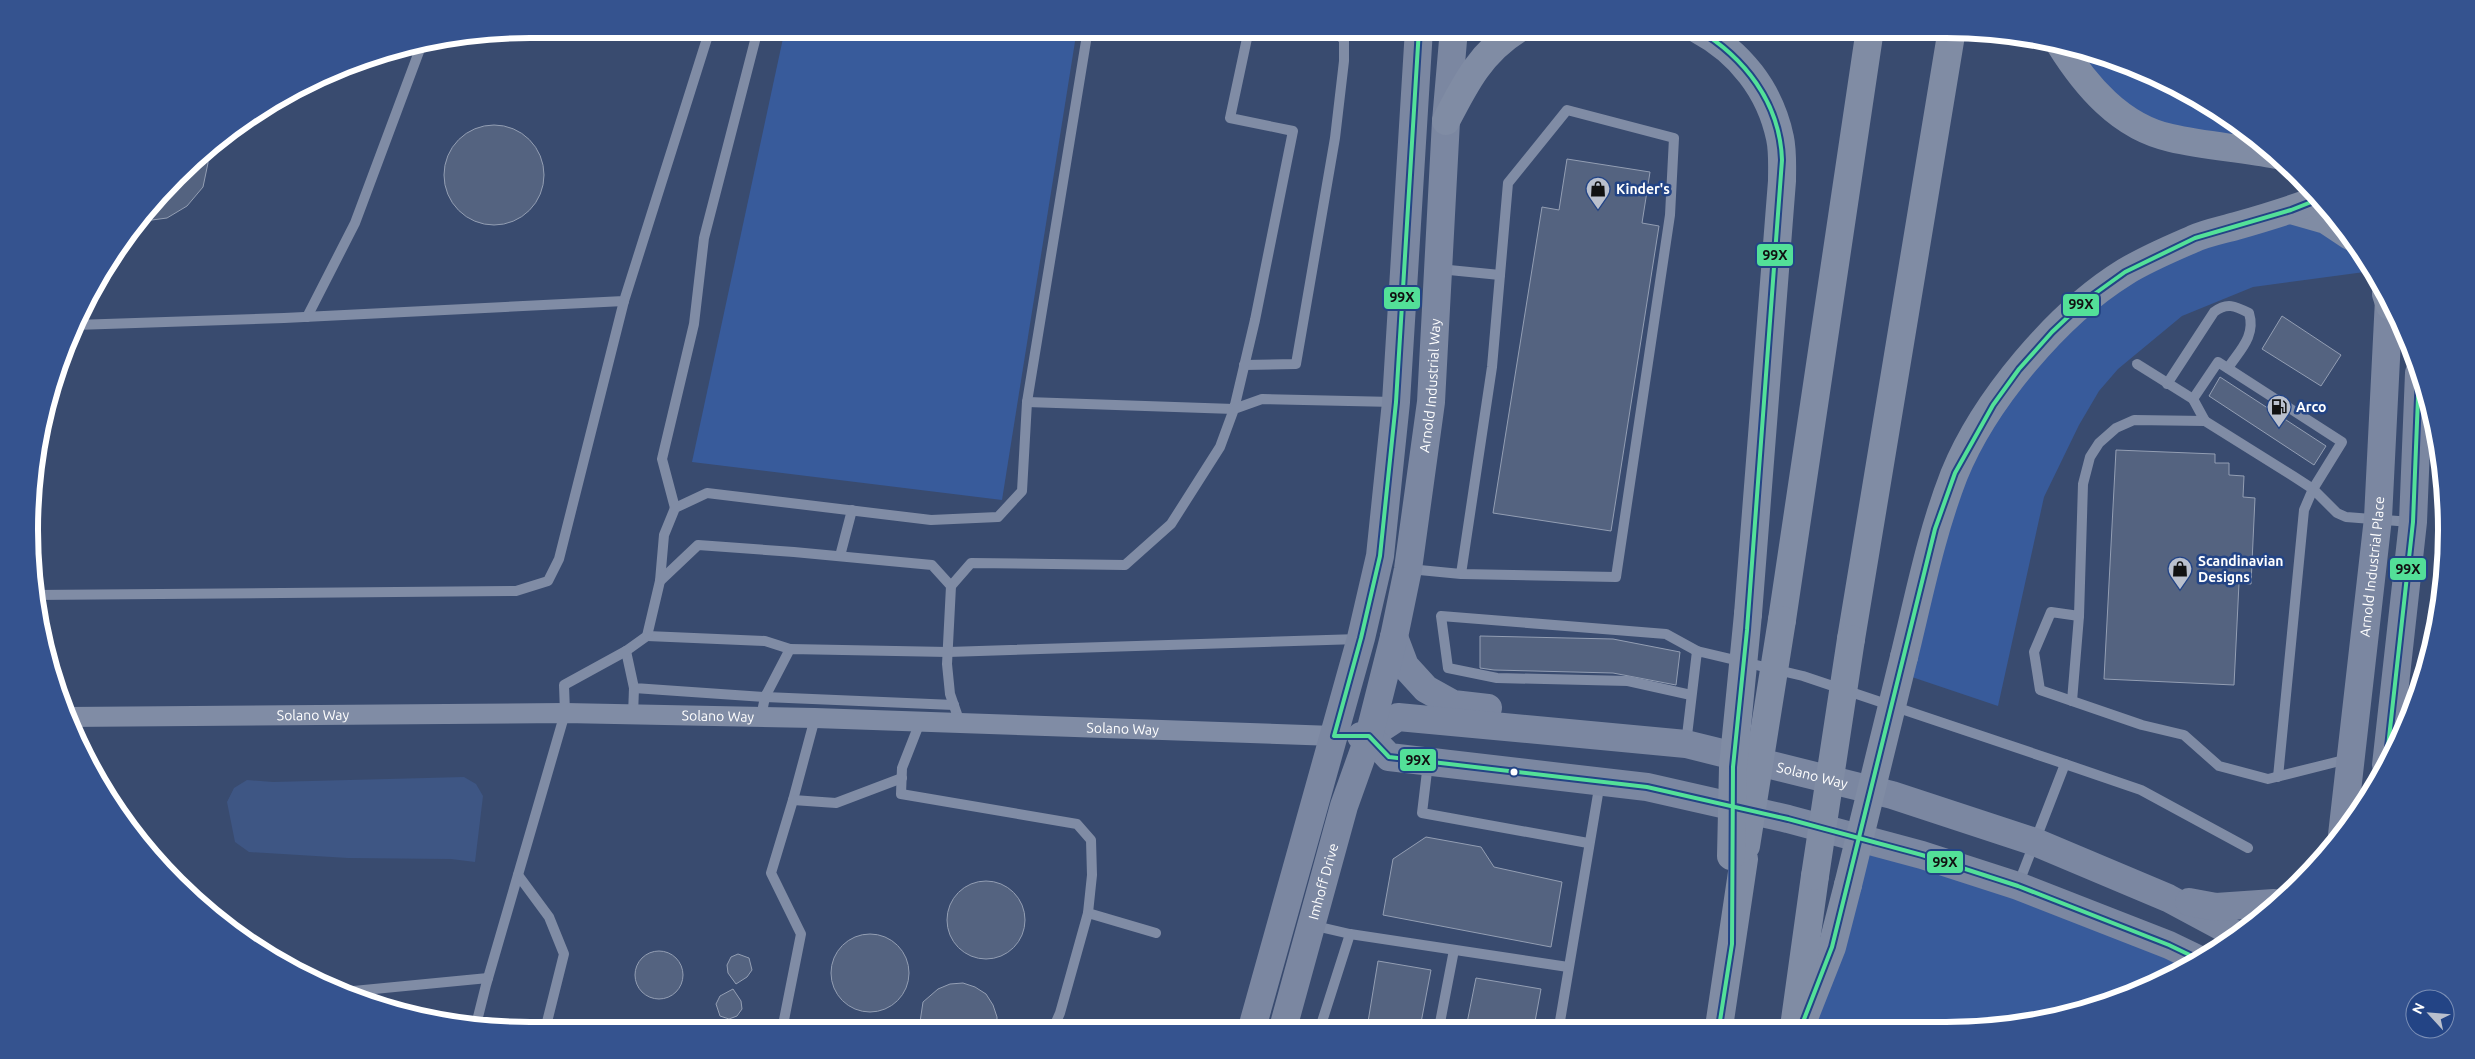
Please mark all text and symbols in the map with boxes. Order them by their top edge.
shop icon: Kinder's [1585,176,1611,210]
place label: Kinder's [1616,181,1670,197]
line badge: 99X [1756,243,1794,267]
text: 99X [1762,247,1788,263]
line badge: 99X [1383,286,1421,310]
text: 99X [1389,289,1415,305]
line badge: 99X [2062,293,2100,317]
text: 99X [2068,296,2094,312]
street label: Arnold Industrial Way [1416,318,1443,454]
fuel station icon: Arco [2266,394,2292,428]
place label: Arco [2296,399,2327,415]
street label: Arnold Industrial Place [2357,496,2387,638]
place label: Scandinavian Designs [2198,553,2283,585]
shop icon: Scandinavian Designs [2167,556,2193,590]
line badge: 99X [2389,557,2427,581]
text: 99X [2395,561,2421,577]
street label: Solano Way [277,707,350,723]
street label: Solano Way [682,707,755,725]
street label: Solano Way [1086,719,1159,738]
line badge: 99X [1399,748,1437,772]
text: 99X [1405,752,1431,768]
street label: Solano Way [1775,759,1850,792]
unlabelled marker [1509,767,1519,777]
street label: Imhoff Drive [1305,841,1341,922]
line badge: 99X [1926,850,1964,874]
text: 99X [1932,854,1958,870]
north arrow [2405,989,2455,1039]
text: N [2409,1000,2428,1017]

